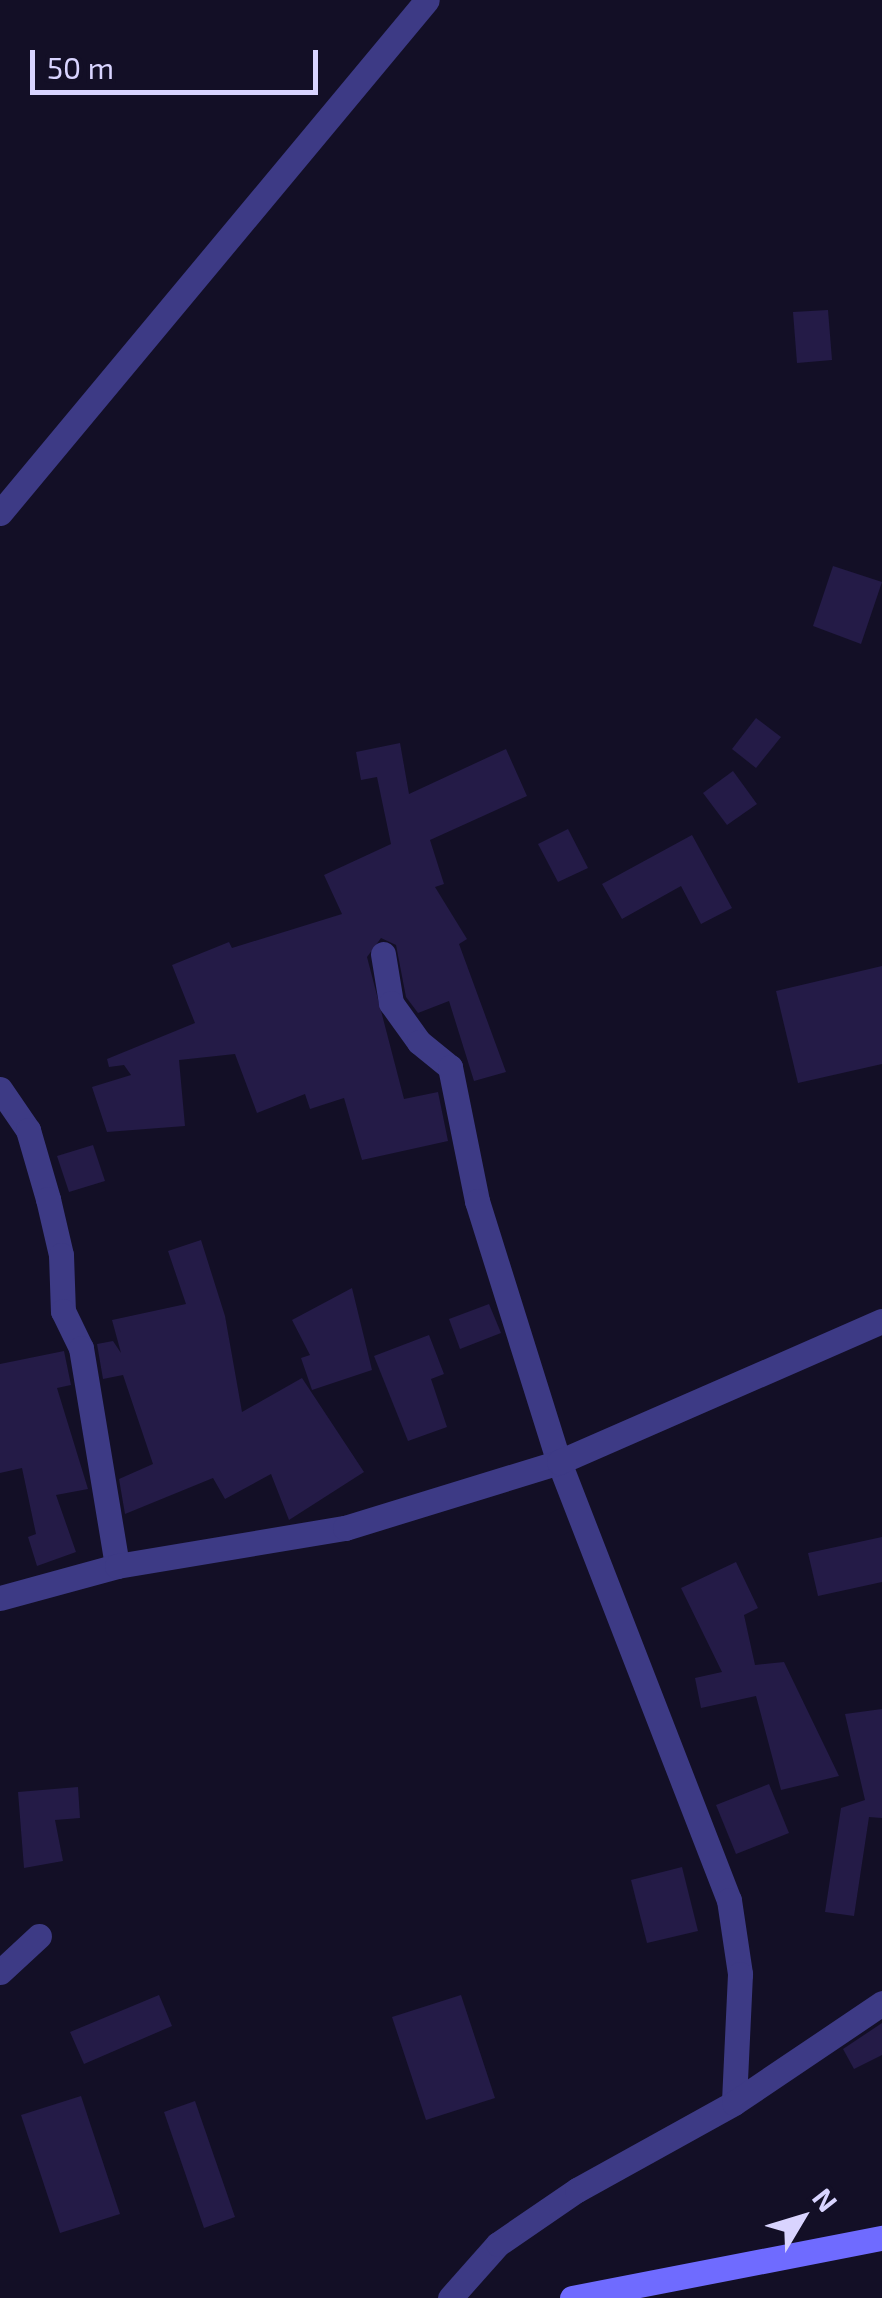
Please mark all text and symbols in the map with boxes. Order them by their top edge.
scale bar [35,30,322,92]
text: 50 m [47,49,114,85]
north arrow [752,2168,852,2268]
text: N [806,2181,845,2218]

